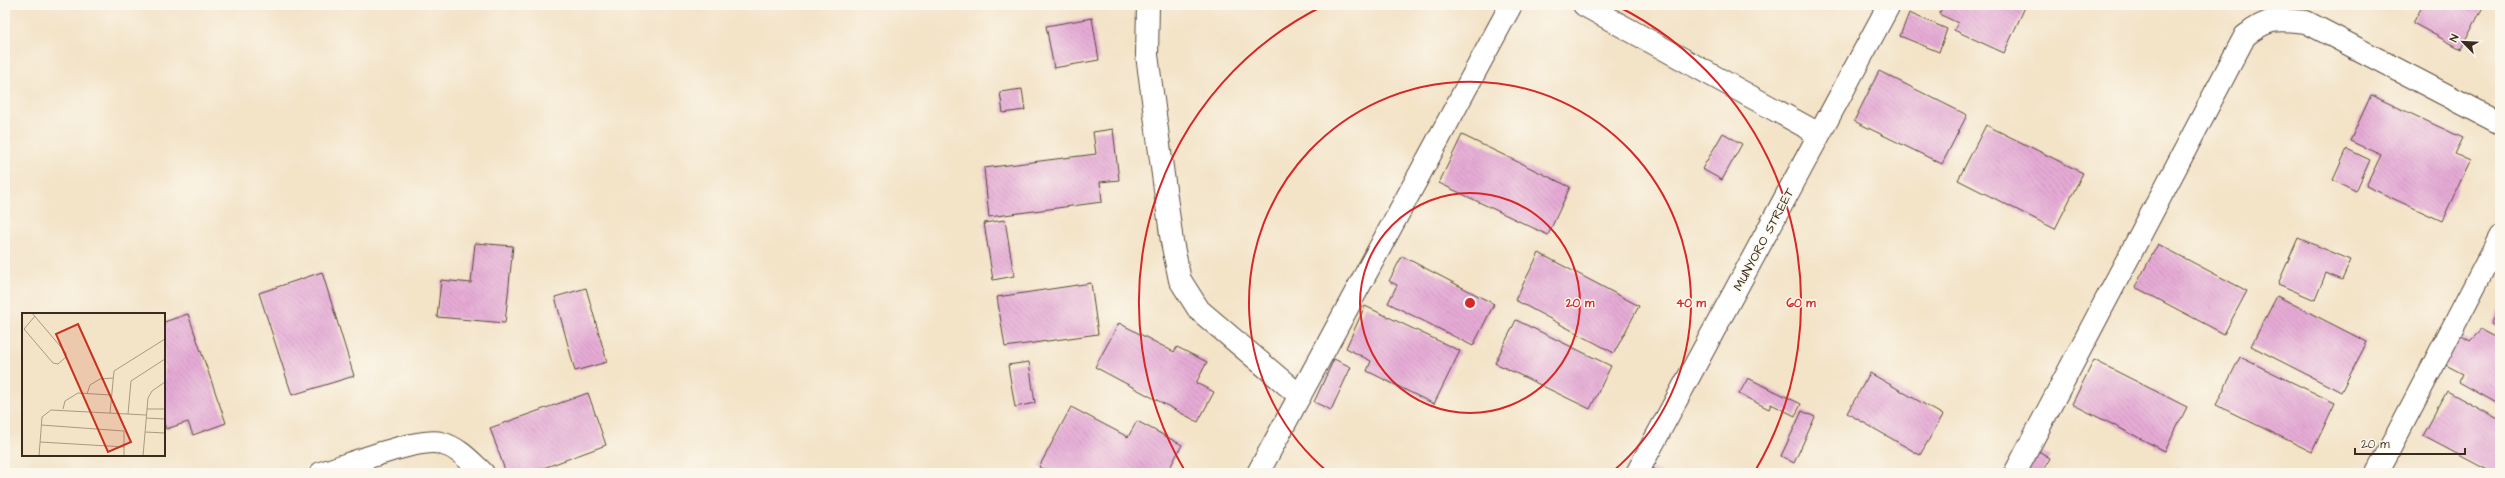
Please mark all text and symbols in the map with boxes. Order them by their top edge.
north arrow [2443,22,2483,62]
text: N [2446,32,2463,44]
street label: MUNYORO STREET [1729,184,1799,294]
text: 20 m [1565,295,1595,312]
text: 40 m [1676,295,1707,312]
text: 60 m [1786,295,1816,312]
centre of rings [1463,296,1477,310]
inset map [22,313,165,456]
scale bar [2355,430,2465,456]
text: 20 m [2361,436,2390,453]

